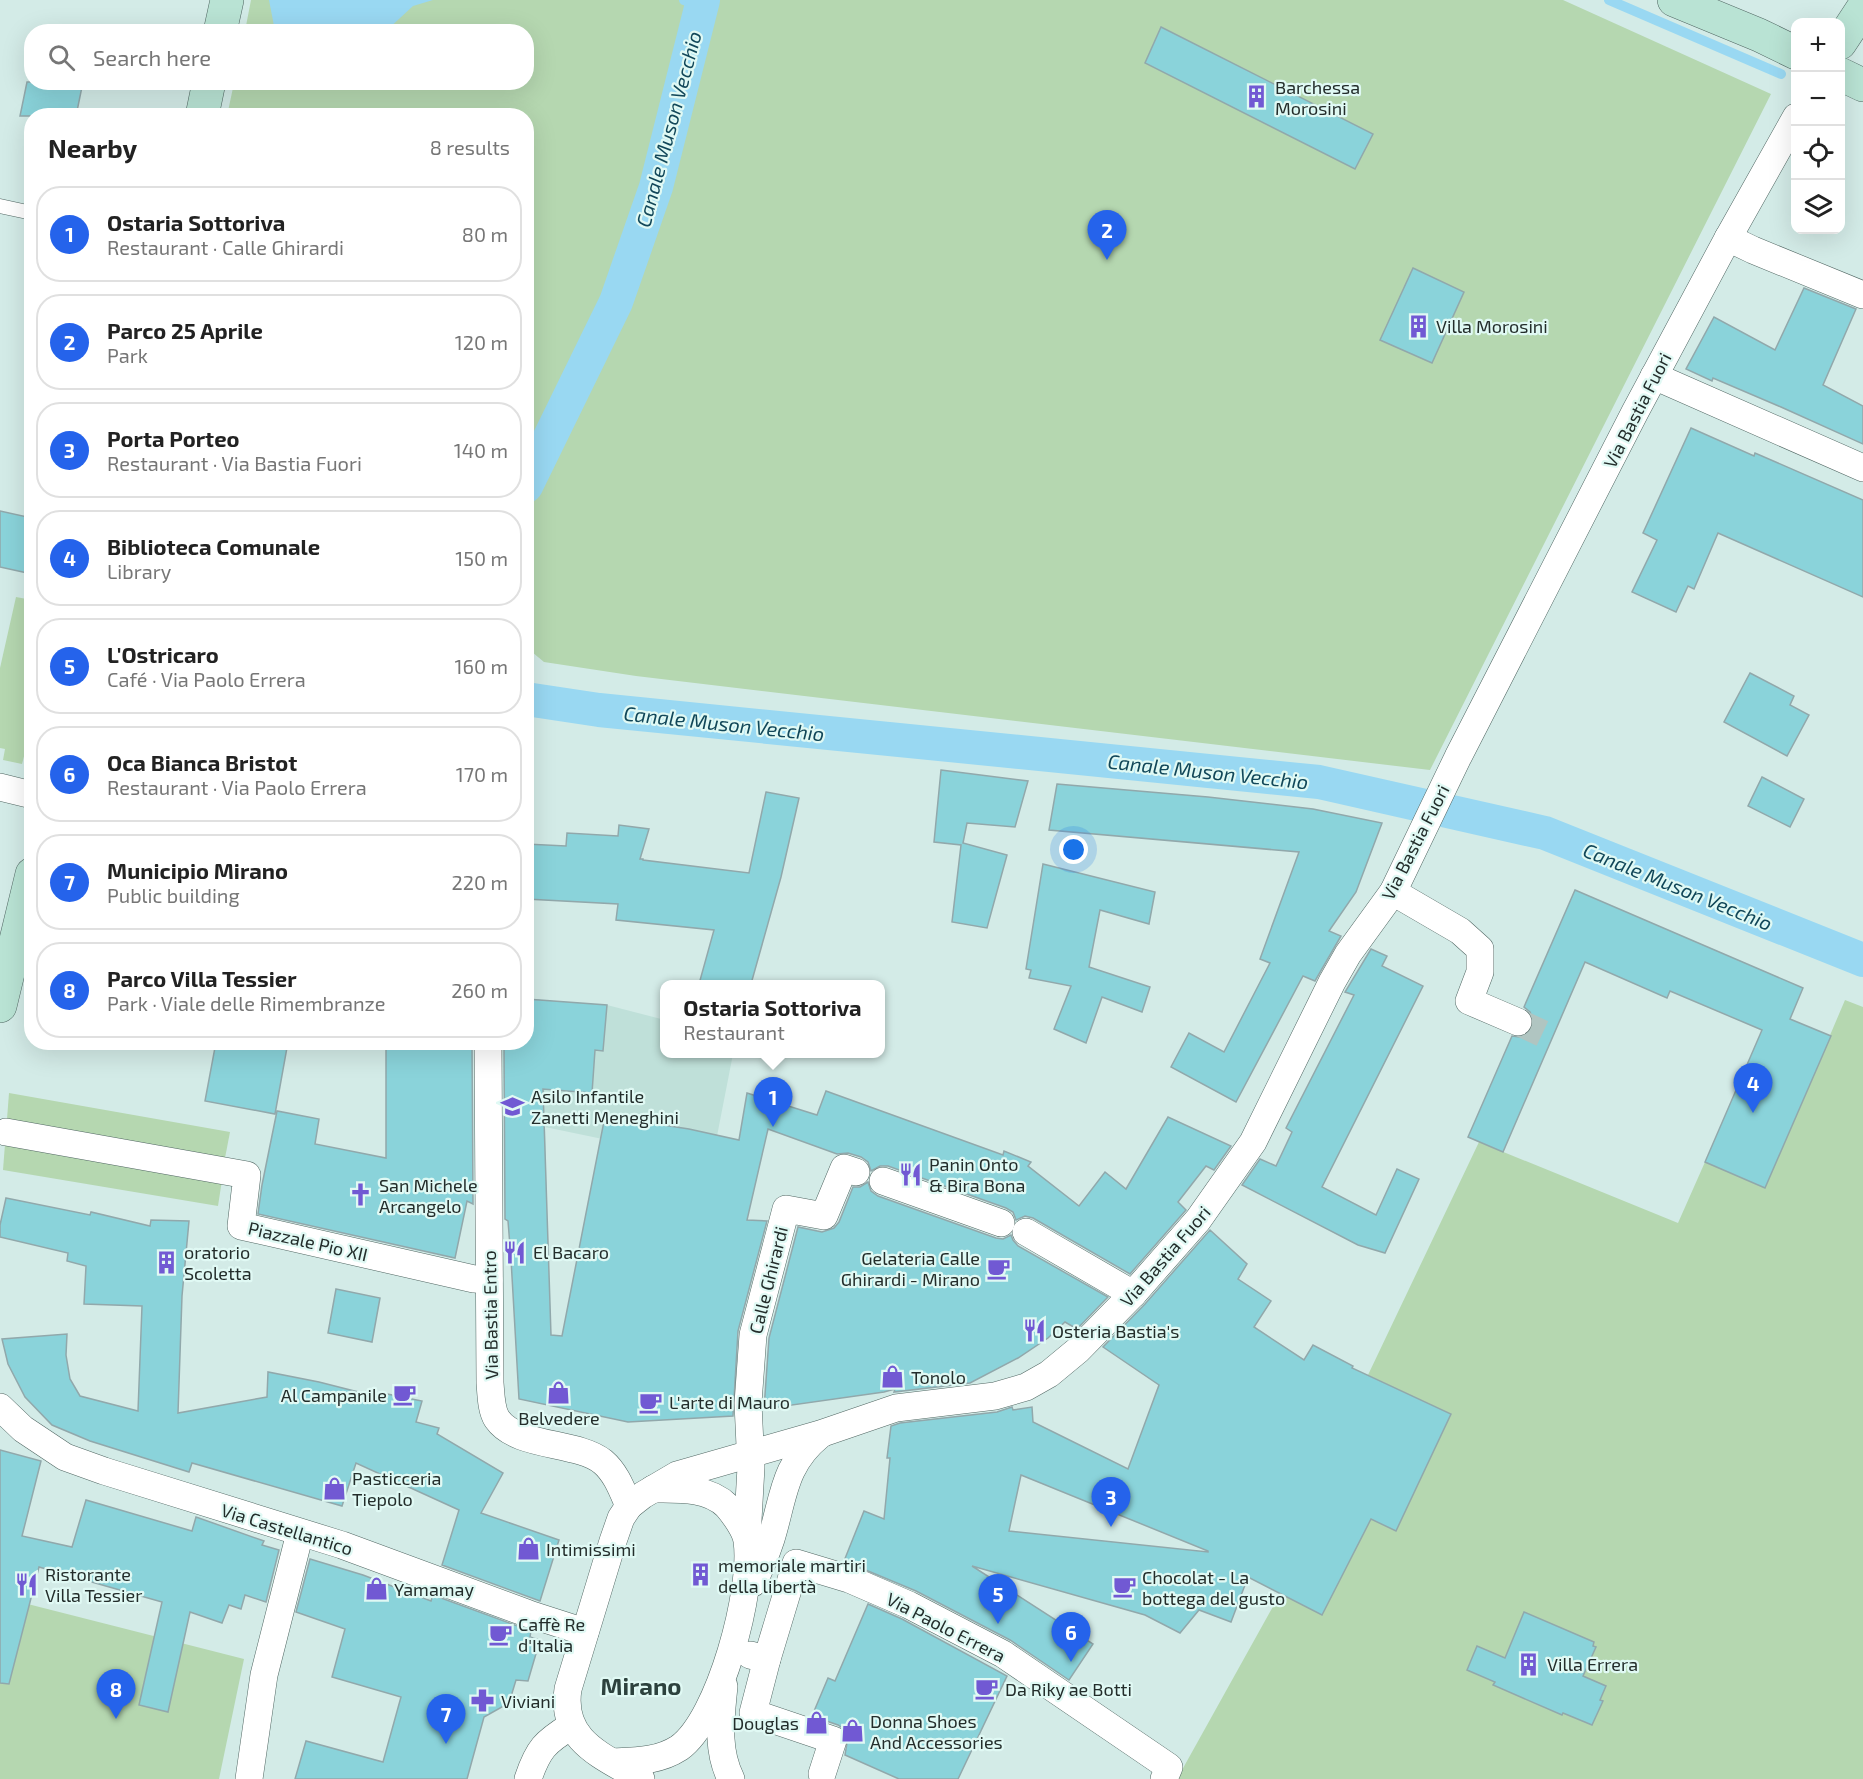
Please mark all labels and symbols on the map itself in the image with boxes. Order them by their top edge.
water label: Canale Muson Vecchio [630,29,706,229]
place label: Barchessa Morosini [1275,76,1360,119]
building icon: Barchessa Morosini [1244,84,1270,110]
pin: 2 [1088,210,1126,260]
building icon: Villa Morosini [1405,313,1431,339]
place label: Villa Morosini [1436,315,1548,337]
street label: Via Bastia Fuori [1599,349,1675,471]
water label: Canale Muson Vecchio [622,701,826,745]
water label: Canale Muson Vecchio [1106,749,1310,793]
street label: Via Bastia Fuori [1377,781,1453,903]
your location [1059,835,1088,864]
water label: Canale Muson Vecchio [1580,837,1776,935]
pin: 4 [1734,1064,1772,1113]
pin: 1 [754,1078,792,1127]
place label: Asilo Infantile Zanetti Meneghini [531,1085,679,1128]
school or university icon: Asilo Infantile Zanetti Meneghini [500,1093,526,1119]
place label: Panin Onto & Bira Bona [929,1153,1025,1196]
restaurant icon: Panin Onto & Bira Bona [898,1161,924,1187]
place label: San Michele Arcangelo [379,1174,478,1217]
church icon: San Michele Arcangelo [348,1182,374,1208]
street label: Via Bastia Fuori [1115,1201,1215,1311]
street label: Piazzale Pio XII [246,1217,370,1265]
street label: Calle Ghirardi [744,1224,792,1336]
restaurant icon: El Bacaro [502,1239,528,1265]
place label: oratorio Scoletta [184,1241,252,1284]
place label: El Bacaro [533,1241,609,1263]
place label: Gelateria Calle Ghirardi - Mirano [841,1247,980,1290]
building icon: oratorio Scoletta [153,1249,179,1275]
street label: Via Bastia Entro [478,1250,502,1380]
cafe icon: Gelateria Calle Ghirardi - Mirano [985,1255,1011,1281]
restaurant icon: Osteria Bastia's [1021,1318,1047,1344]
place label: Osteria Bastia's [1052,1320,1179,1342]
shop icon: Tonolo [880,1364,906,1390]
place label: Tonolo [911,1366,966,1388]
shop icon: Belvedere [546,1379,572,1405]
cafe icon: Al Campanile [392,1382,418,1408]
place label: Al Campanile [281,1384,387,1406]
cafe icon: L'arte di Mauro [638,1389,664,1415]
place label: L'arte di Mauro [669,1391,790,1413]
place label: Belvedere [518,1407,600,1429]
place label: Pasticceria Tiepolo [352,1467,441,1510]
shop icon: Pasticceria Tiepolo [321,1475,347,1501]
pin: 3 [1092,1478,1130,1527]
street label: Via Castellantico [219,1499,355,1559]
shop icon: Intimissimi [515,1536,541,1562]
place label: Intimissimi [546,1538,636,1560]
place label: memoriale martiri della libertà [718,1554,866,1597]
building icon: memoriale martiri della libertà [687,1562,713,1588]
place label: Ristorante Villa Tessier [45,1563,142,1606]
place label: Chocolat - La bottega del gusto [1142,1566,1285,1609]
restaurant icon: Ristorante Villa Tessier [14,1571,40,1597]
pin: 5 [978,1574,1018,1624]
cafe icon: Chocolat - La bottega del gusto [1111,1574,1137,1600]
shop icon: Yamamay [363,1576,389,1602]
place label: Yamamay [394,1578,474,1600]
street label: Via Paolo Errera [883,1588,1009,1666]
pin: 6 [1052,1612,1090,1662]
place label: Caffè Re d'Italia [518,1613,585,1656]
cafe icon: Caffè Re d'Italia [487,1621,513,1647]
building icon: Villa Errera [1516,1651,1542,1677]
place label: Villa Errera [1547,1653,1638,1675]
pin: 8 [96,1670,136,1719]
district label: Mirano [600,1671,682,1700]
cafe icon: Da Riky ae Botti [974,1676,1000,1702]
place label: Da Riky ae Botti [1005,1678,1132,1700]
pharmacy icon: Viviani [470,1688,496,1714]
place label: Viviani [501,1690,555,1712]
pin: 7 [426,1694,466,1744]
shop icon: Douglas [804,1710,830,1736]
place label: Donna Shoes And Accessories [870,1710,1003,1753]
place label: Douglas [732,1712,799,1734]
shop icon: Donna Shoes And Accessories [839,1718,865,1744]

